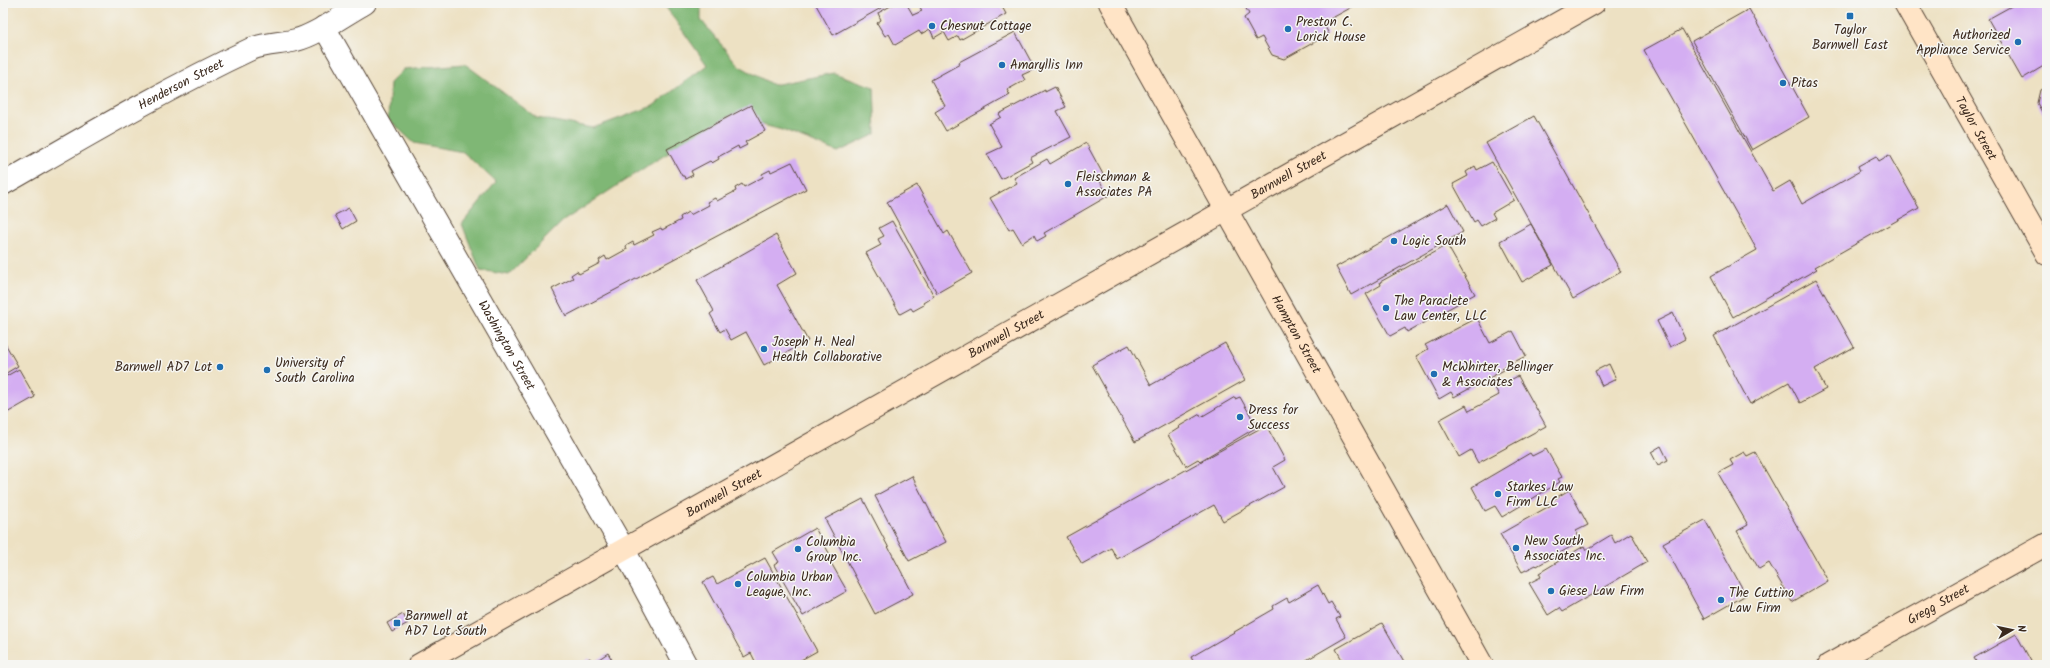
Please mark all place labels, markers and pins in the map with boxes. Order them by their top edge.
marker: Taylor Barnwell East [1845,11,1855,21]
place label: Preston C. Lorick House [1296,12,1366,48]
place label: Chesnut Cottage [940,16,1032,37]
place label: Taylor Barnwell East [1812,20,1889,56]
marker: Chesnut Cottage [927,21,937,31]
marker: Preston C. Lorick House [1283,24,1293,34]
place label: Authorized Appliance Service [1916,25,2011,61]
marker: Authorized Appliance Service [2013,37,2023,47]
place label: Amaryllis Inn [1010,55,1083,76]
marker: Amaryllis Inn [997,60,1007,70]
place label: Pitas [1791,73,1818,94]
marker: Pitas [1778,78,1788,88]
place label: Fleischman & Associates PA [1076,167,1153,203]
marker: Fleischman & Associates PA [1063,179,1073,189]
place label: Logic South [1402,231,1466,252]
marker: Logic South [1389,236,1399,246]
place label: The Paraclete Law Center, LLC [1394,291,1487,327]
marker: The Paraclete Law Center, LLC [1381,303,1391,313]
place label: Joseph H. Neal Health Collaborative [772,332,882,368]
marker: Joseph H. Neal Health Collaborative [759,344,769,354]
place label: University of South Carolina [275,353,355,389]
place label: Barnwell AD7 Lot [115,357,213,378]
place label: McWhirter, Bellinger & Associates [1442,357,1553,393]
marker: Barnwell AD7 Lot [215,362,225,372]
marker: University of South Carolina [262,365,272,375]
marker: McWhirter, Bellinger & Associates [1429,369,1439,379]
place label: Dress for Success [1248,400,1299,436]
marker: Dress for Success [1235,412,1245,422]
place label: Starkes Law Firm LLC [1506,477,1573,513]
marker: Starkes Law Firm LLC [1493,489,1503,499]
place label: New South Associates Inc. [1524,531,1605,567]
place label: Columbia Group Inc. [806,532,862,568]
marker: New South Associates Inc. [1511,543,1521,553]
marker: Columbia Group Inc. [793,544,803,554]
place label: Columbia Urban League, Inc. [746,567,833,603]
marker: Columbia Urban League, Inc. [733,579,743,589]
place label: Giese Law Firm [1559,581,1644,602]
place label: The Cuttino Law Firm [1729,583,1794,619]
marker: Giese Law Firm [1546,586,1556,596]
marker: The Cuttino Law Firm [1716,595,1726,605]
place label: Barnwell at AD7 Lot South [405,606,487,642]
marker: Barnwell at AD7 Lot South [392,618,402,628]

